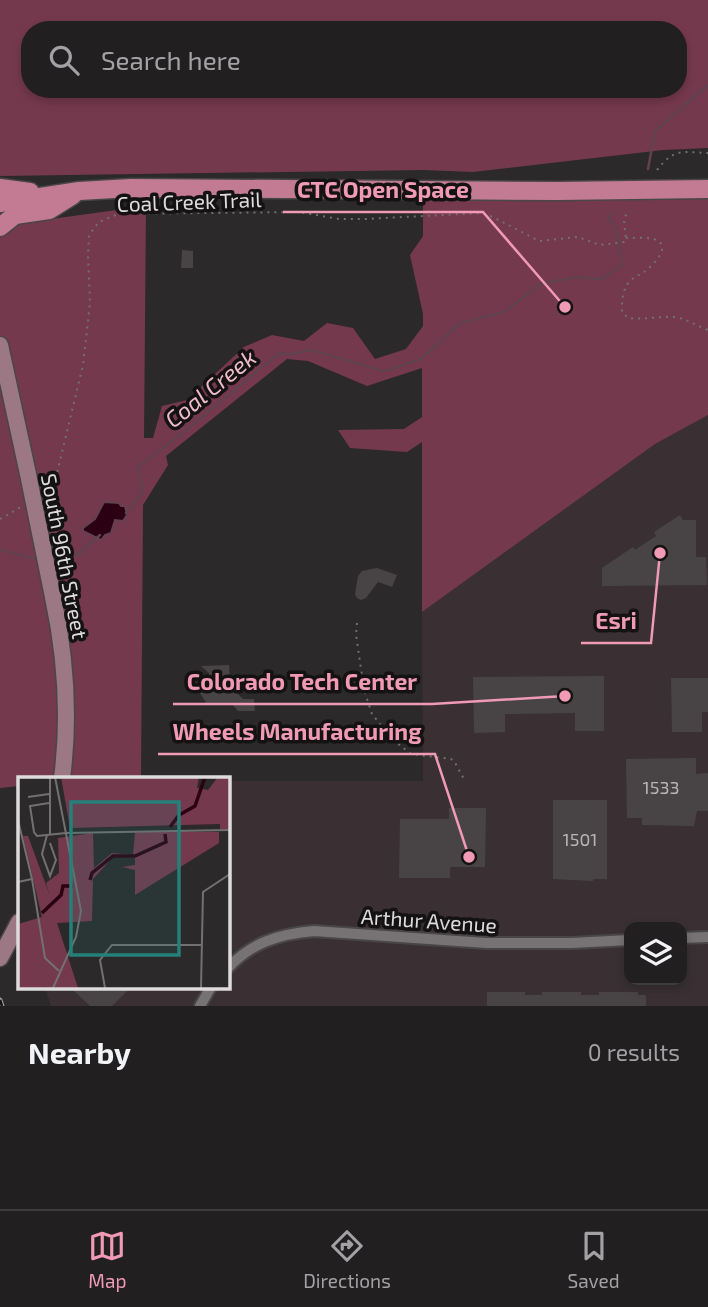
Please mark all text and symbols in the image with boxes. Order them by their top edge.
search box [21,21,687,98]
icon: search [45,41,83,79]
text: Search here [101,44,241,75]
callout: CTC Open Space [283,168,483,212]
text: CTC Open Space [297,175,469,203]
street label: Coal Creek Trail [116,186,263,216]
water label: Coal Creek [159,343,261,433]
street label: South 96th Street [37,471,93,641]
callout: Esri [581,599,651,643]
text: Esri [595,606,637,634]
callout: Colorado Tech Center [173,660,432,704]
text: Colorado Tech Center [187,667,417,695]
callout: Wheels Manufacturing [158,710,435,754]
text: Wheels Manufacturing [172,717,422,745]
house number: 1533 [643,776,679,798]
inset map [18,777,229,988]
house number: 1501 [563,828,597,850]
street label: Arthur Avenue [360,903,498,937]
map controls [624,922,687,985]
button: layers [624,922,687,985]
text: Nearby [28,1034,131,1070]
text: 0 results [588,1038,680,1066]
tab: Map [88,1227,126,1292]
tab: Directions [303,1227,391,1292]
tab: Saved [567,1227,620,1292]

